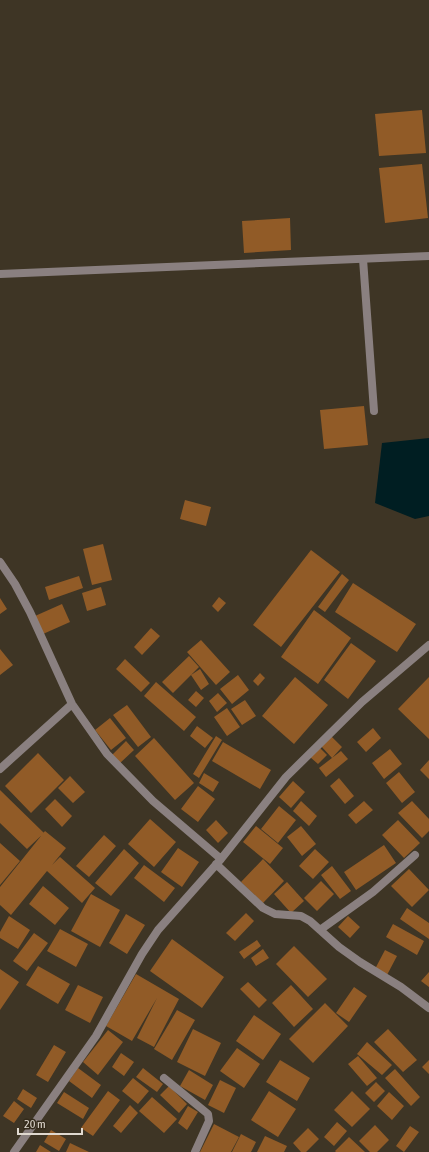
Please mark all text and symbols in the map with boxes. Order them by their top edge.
scale bar [18,1110,82,1136]
text: 20 m [24,1117,46,1131]

